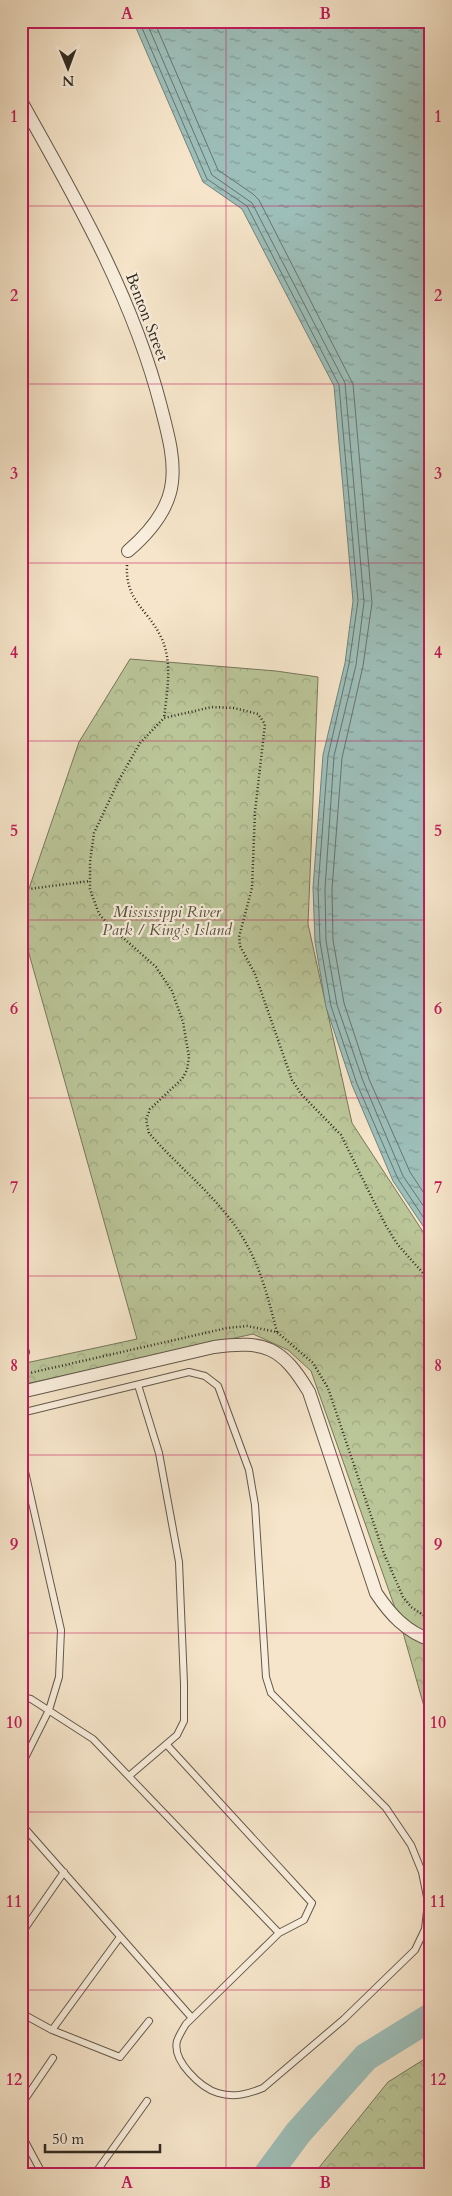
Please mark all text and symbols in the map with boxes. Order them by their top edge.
text: A [121,3,133,25]
text: B [319,3,331,25]
north arrow [42,42,92,92]
text: N [62,71,74,90]
text: 1 [10,106,18,128]
text: 1 [434,106,442,128]
street label: Benton Street [120,270,174,364]
text: 2 [10,285,18,307]
text: 2 [434,285,442,307]
text: 3 [10,463,18,485]
text: 3 [434,463,442,485]
text: 4 [10,642,18,664]
text: 4 [434,642,442,664]
text: 5 [10,820,18,842]
text: 5 [434,820,442,842]
park label: Mississippi River Park / King's Island [102,901,233,941]
text: 6 [10,998,18,1020]
text: 6 [434,998,442,1020]
text: 7 [10,1177,18,1199]
text: 7 [434,1177,442,1199]
text: 8 [10,1355,18,1377]
text: 8 [434,1355,442,1377]
text: 9 [10,1534,18,1556]
text: 9 [434,1534,442,1556]
text: 10 [6,1712,22,1734]
text: 10 [430,1712,446,1734]
text: 11 [6,1891,22,1913]
text: 11 [430,1891,446,1913]
text: 12 [6,2069,22,2091]
text: 12 [430,2069,446,2091]
scale bar [45,2121,160,2153]
text: 50 m [52,2129,84,2149]
text: A [121,2172,133,2194]
text: B [319,2172,331,2194]

